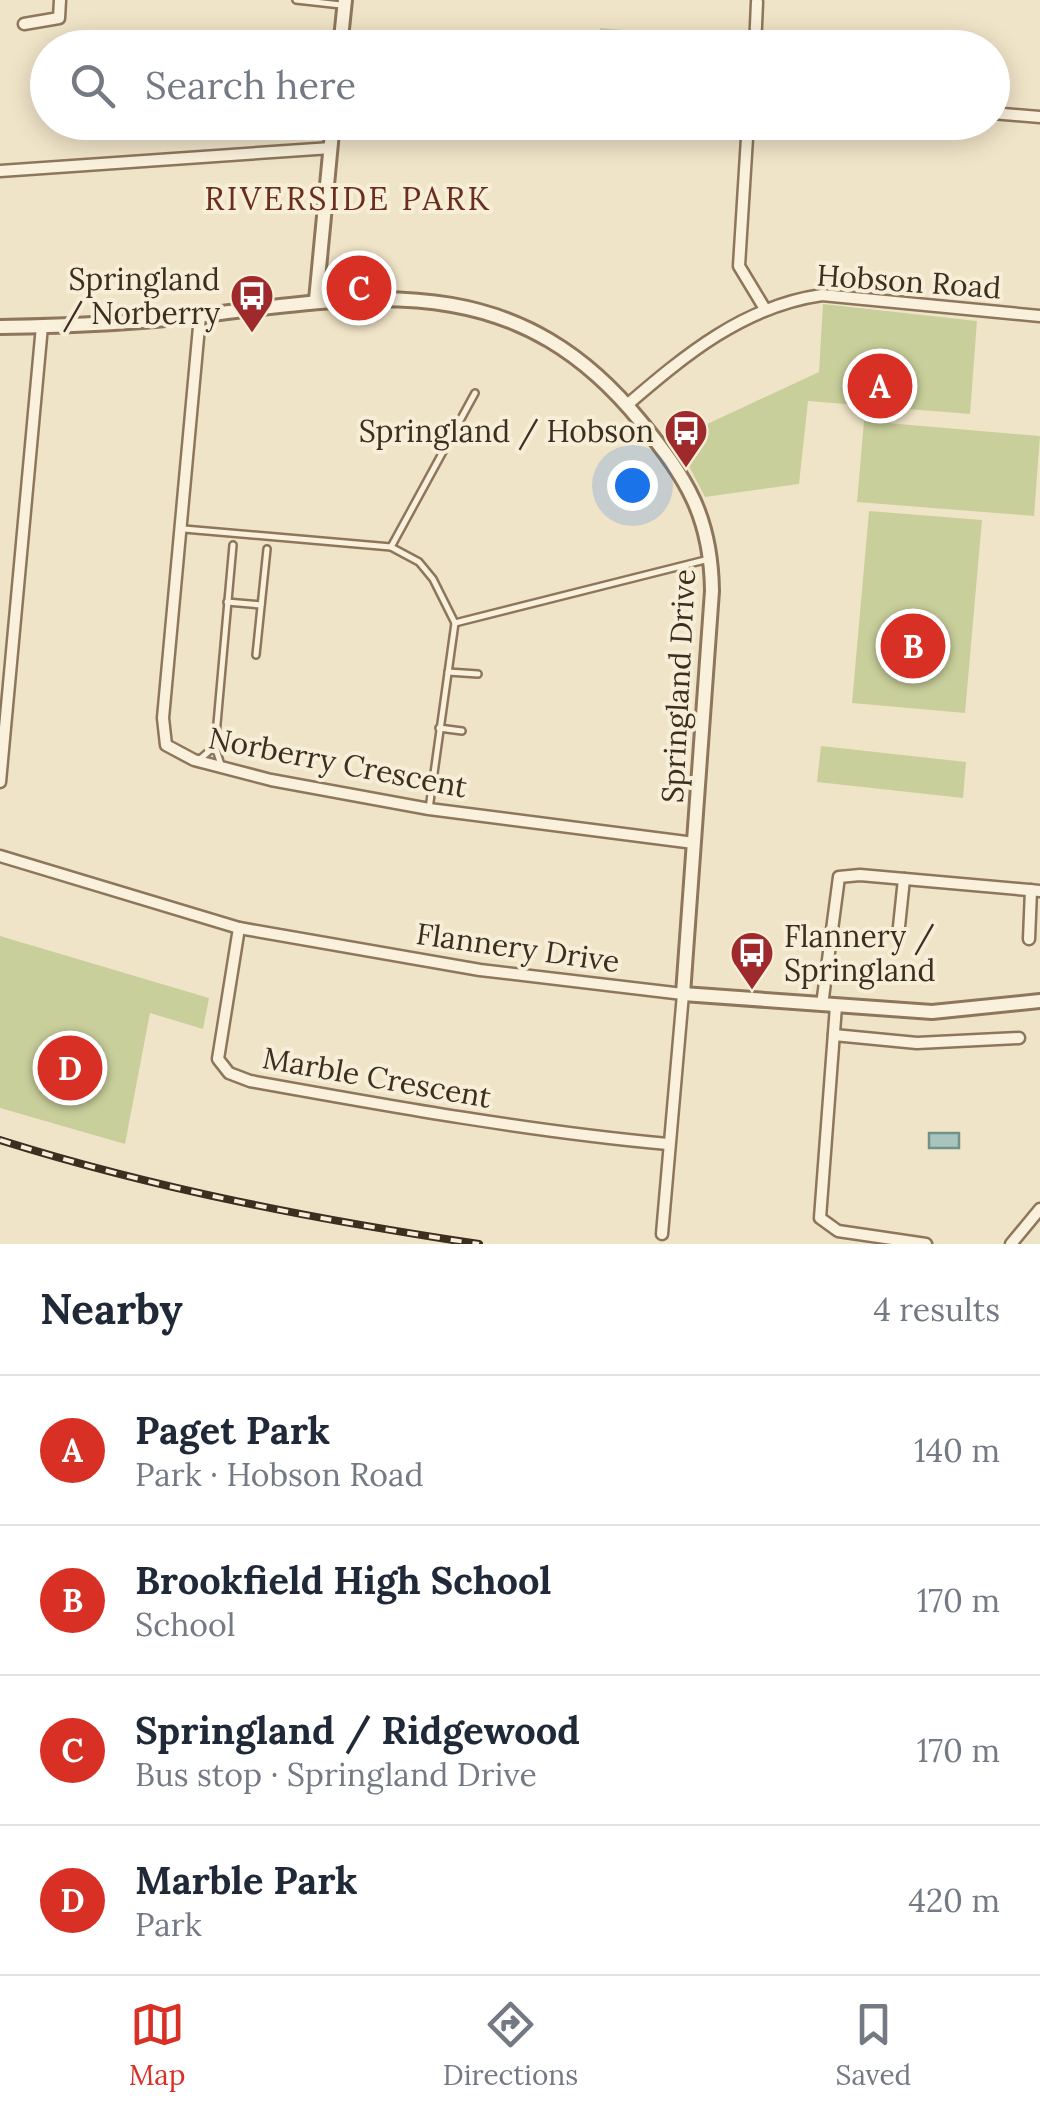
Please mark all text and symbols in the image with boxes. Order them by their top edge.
search box [30,30,1010,140]
icon: search [65,58,120,113]
text: Search here [145,61,356,109]
district label: RIVERSIDE PARK [204,178,492,219]
pin: C [326,250,392,326]
street label: Hobson Road [815,256,1003,306]
place label: Springland / Norberry [62,260,220,333]
bus stop icon: Springland / Norberry [229,273,275,334]
pin: A [848,348,912,424]
bus stop icon: Springland / Hobson [663,408,709,469]
place label: Springland / Hobson [359,412,654,451]
your location [607,460,658,511]
street label: Springland Drive [653,568,704,804]
pin: B [880,608,946,684]
street label: Norberry Crescent [205,718,471,807]
street label: Flannery Drive [414,914,622,981]
place label: Flannery / Springland [784,917,936,990]
bus stop icon: Flannery / Springland [729,930,775,991]
pin: D [38,1030,102,1106]
street label: Marble Crescent [260,1038,495,1116]
text: Nearby [40,1282,183,1336]
text: 4 results [873,1289,1000,1330]
text: Paget Park [135,1406,330,1454]
text: A [62,1430,83,1471]
text: 140 m [914,1430,1000,1471]
text: Park · Hobson Road [135,1454,424,1495]
text: Brookfield High School [135,1556,551,1604]
text: B [62,1580,83,1621]
text: 170 m [917,1580,1000,1621]
text: School [135,1604,235,1645]
text: Springland / Ridgewood [135,1706,580,1754]
text: C [61,1730,84,1771]
text: 170 m [917,1730,1000,1771]
text: Bus stop · Springland Drive [135,1754,537,1795]
text: Marble Park [135,1856,358,1904]
text: D [60,1880,85,1921]
text: 420 m [909,1880,1000,1921]
text: Park [135,1904,202,1945]
tab: Map [129,1997,186,2093]
tab: Directions [443,1997,578,2093]
tab: Saved [836,1997,911,2093]

